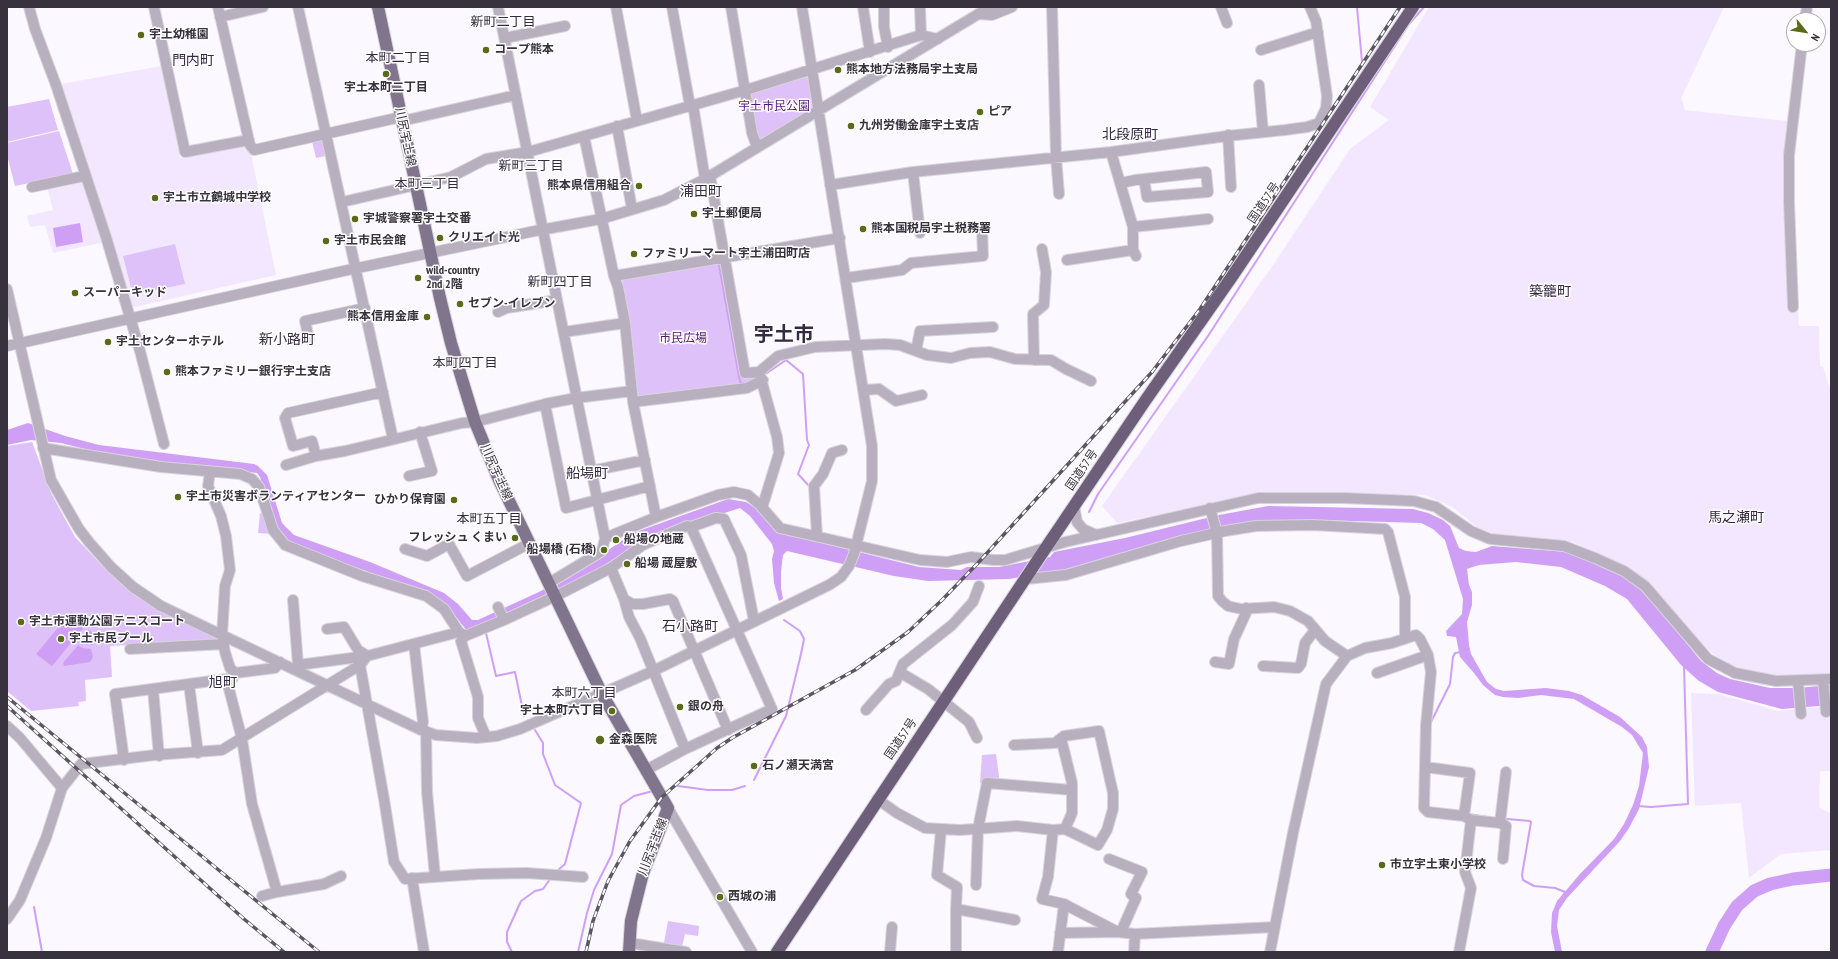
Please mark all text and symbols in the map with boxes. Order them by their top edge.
north arrow [1786,12,1826,52]
district label: 新町二丁目 [471,14,535,30]
place label: 宇土幼稚園 [149,28,209,42]
marker: 宇土幼稚園 [136,30,146,40]
text: N [1808,31,1823,44]
place label: コープ熊本 [494,43,554,57]
marker: コープ熊本 [481,45,491,55]
district label: 本町二丁目 [366,50,430,66]
district label: 門内町 [172,53,214,69]
place label: 熊本地方法務局宇土支局 [846,63,978,77]
marker: 熊本地方法務局宇土支局 [833,65,843,75]
marker: 宇土本町二丁目 [381,69,391,79]
place label: 宇土本町二丁目 [344,81,428,95]
park label: 宇土市民公園 [738,100,810,114]
place label: ピア [988,105,1012,119]
street label: 川尻宇土線 [392,106,418,168]
marker: ピア [975,107,985,117]
place label: 九州労働金庫宇土支店 [859,119,979,133]
marker: 九州労働金庫宇土支店 [846,121,856,131]
district label: 北段原町 [1102,127,1158,143]
district label: 新町三丁目 [499,158,563,174]
district label: 本町三丁目 [395,176,459,192]
place label: 熊本県信用組合 [547,179,631,193]
street label: 国道57号 [1245,180,1283,226]
marker: 熊本県信用組合 [634,181,644,191]
district label: 浦田町 [680,184,722,200]
place label: 宇土市立鶴城中学校 [163,191,271,205]
marker: 宇土市立鶴城中学校 [150,193,160,203]
place label: 宇土郵便局 [702,207,762,221]
marker: 宇土郵便局 [689,209,699,219]
place label: 宇城警察署宇土交番 [363,212,471,226]
marker: 宇城警察署宇土交番 [350,214,360,224]
place label: 熊本国税局宇土税務署 [871,222,991,236]
marker: 熊本国税局宇土税務署 [858,224,868,234]
place label: クリエイト光 [448,231,520,245]
marker: クリエイト光 [435,233,445,243]
place label: 宇土市民会館 [334,234,406,248]
marker: 宇土市民会館 [321,236,331,246]
place label: ファミリーマート宇土浦田町店 [642,247,810,261]
marker: ファミリーマート宇土浦田町店 [629,249,639,259]
place label: wild-country 2nd 2階 [426,264,480,292]
marker: wild-country 2nd 2階 [413,273,423,283]
district label: 新町四丁目 [528,274,592,290]
district label: 築籠町 [1529,284,1571,300]
place label: スーパーキッド [83,286,167,300]
marker: スーパーキッド [70,288,80,298]
place label: セブン-イレブン [468,297,556,311]
marker: セブン-イレブン [455,299,465,309]
place label: 熊本信用金庫 [347,310,419,324]
marker: 熊本信用金庫 [422,312,432,322]
district label: 宇土市 [754,323,814,347]
district label: 新小路町 [259,332,315,348]
park label: 市民広場 [659,332,707,346]
place label: 宇土センターホテル [116,335,224,349]
marker: 宇土センターホテル [103,337,113,347]
district label: 本町四丁目 [433,355,497,371]
place label: 熊本ファミリー銀行宇土支店 [175,365,331,379]
marker: 熊本ファミリー銀行宇土支店 [162,367,172,377]
street label: 川尻宇土線 [477,442,515,502]
street label: 国道57号 [1063,447,1101,493]
district label: 船場町 [566,466,608,482]
place label: 宇土市災害ボランティアセンター [186,490,366,504]
marker: 宇土市災害ボランティアセンター [173,492,183,502]
place label: ひかり保育園 [374,493,446,507]
marker: ひかり保育園 [449,495,459,505]
district label: 馬之瀬町 [1708,510,1764,526]
district label: 本町五丁目 [457,511,521,527]
place label: フレッシュ くまい [409,531,507,545]
marker: フレッシュ くまい [510,533,520,543]
place label: 船場の地蔵 [624,533,684,547]
marker: 船場の地蔵 [611,535,621,545]
place label: 船場橋 (石橋) [527,543,596,557]
marker: 船場橋 (石橋) [599,545,609,555]
place label: 船場 蔵屋敷 [635,557,697,571]
marker: 船場 蔵屋敷 [622,559,632,569]
place label: 宇土市運動公園テニスコート [29,615,185,629]
marker: 宇土市運動公園テニスコート [16,617,26,627]
district label: 石小路町 [662,619,718,635]
place label: 宇土市民プール [69,632,153,646]
marker: 宇土市民プール [56,634,66,644]
district label: 旭町 [209,675,237,691]
district label: 本町六丁目 [552,685,616,701]
place label: 銀の舟 [688,700,724,714]
marker: 銀の舟 [675,702,685,712]
place label: 宇土本町六丁目 [520,704,604,718]
marker: 宇土本町六丁目 [607,706,617,716]
street label: 国道57号 [882,716,920,762]
place label: 金森医院 [609,733,657,747]
marker: 金森医院 [594,734,606,746]
place label: 石ノ瀬天満宮 [762,759,834,773]
marker: 石ノ瀬天満宮 [749,761,759,771]
street label: 川尻宇土線 [636,816,670,878]
place label: 市立宇土東小学校 [1390,858,1486,872]
marker: 市立宇土東小学校 [1377,860,1387,870]
place label: 西城の浦 [728,890,776,904]
marker: 西城の浦 [715,892,725,902]

